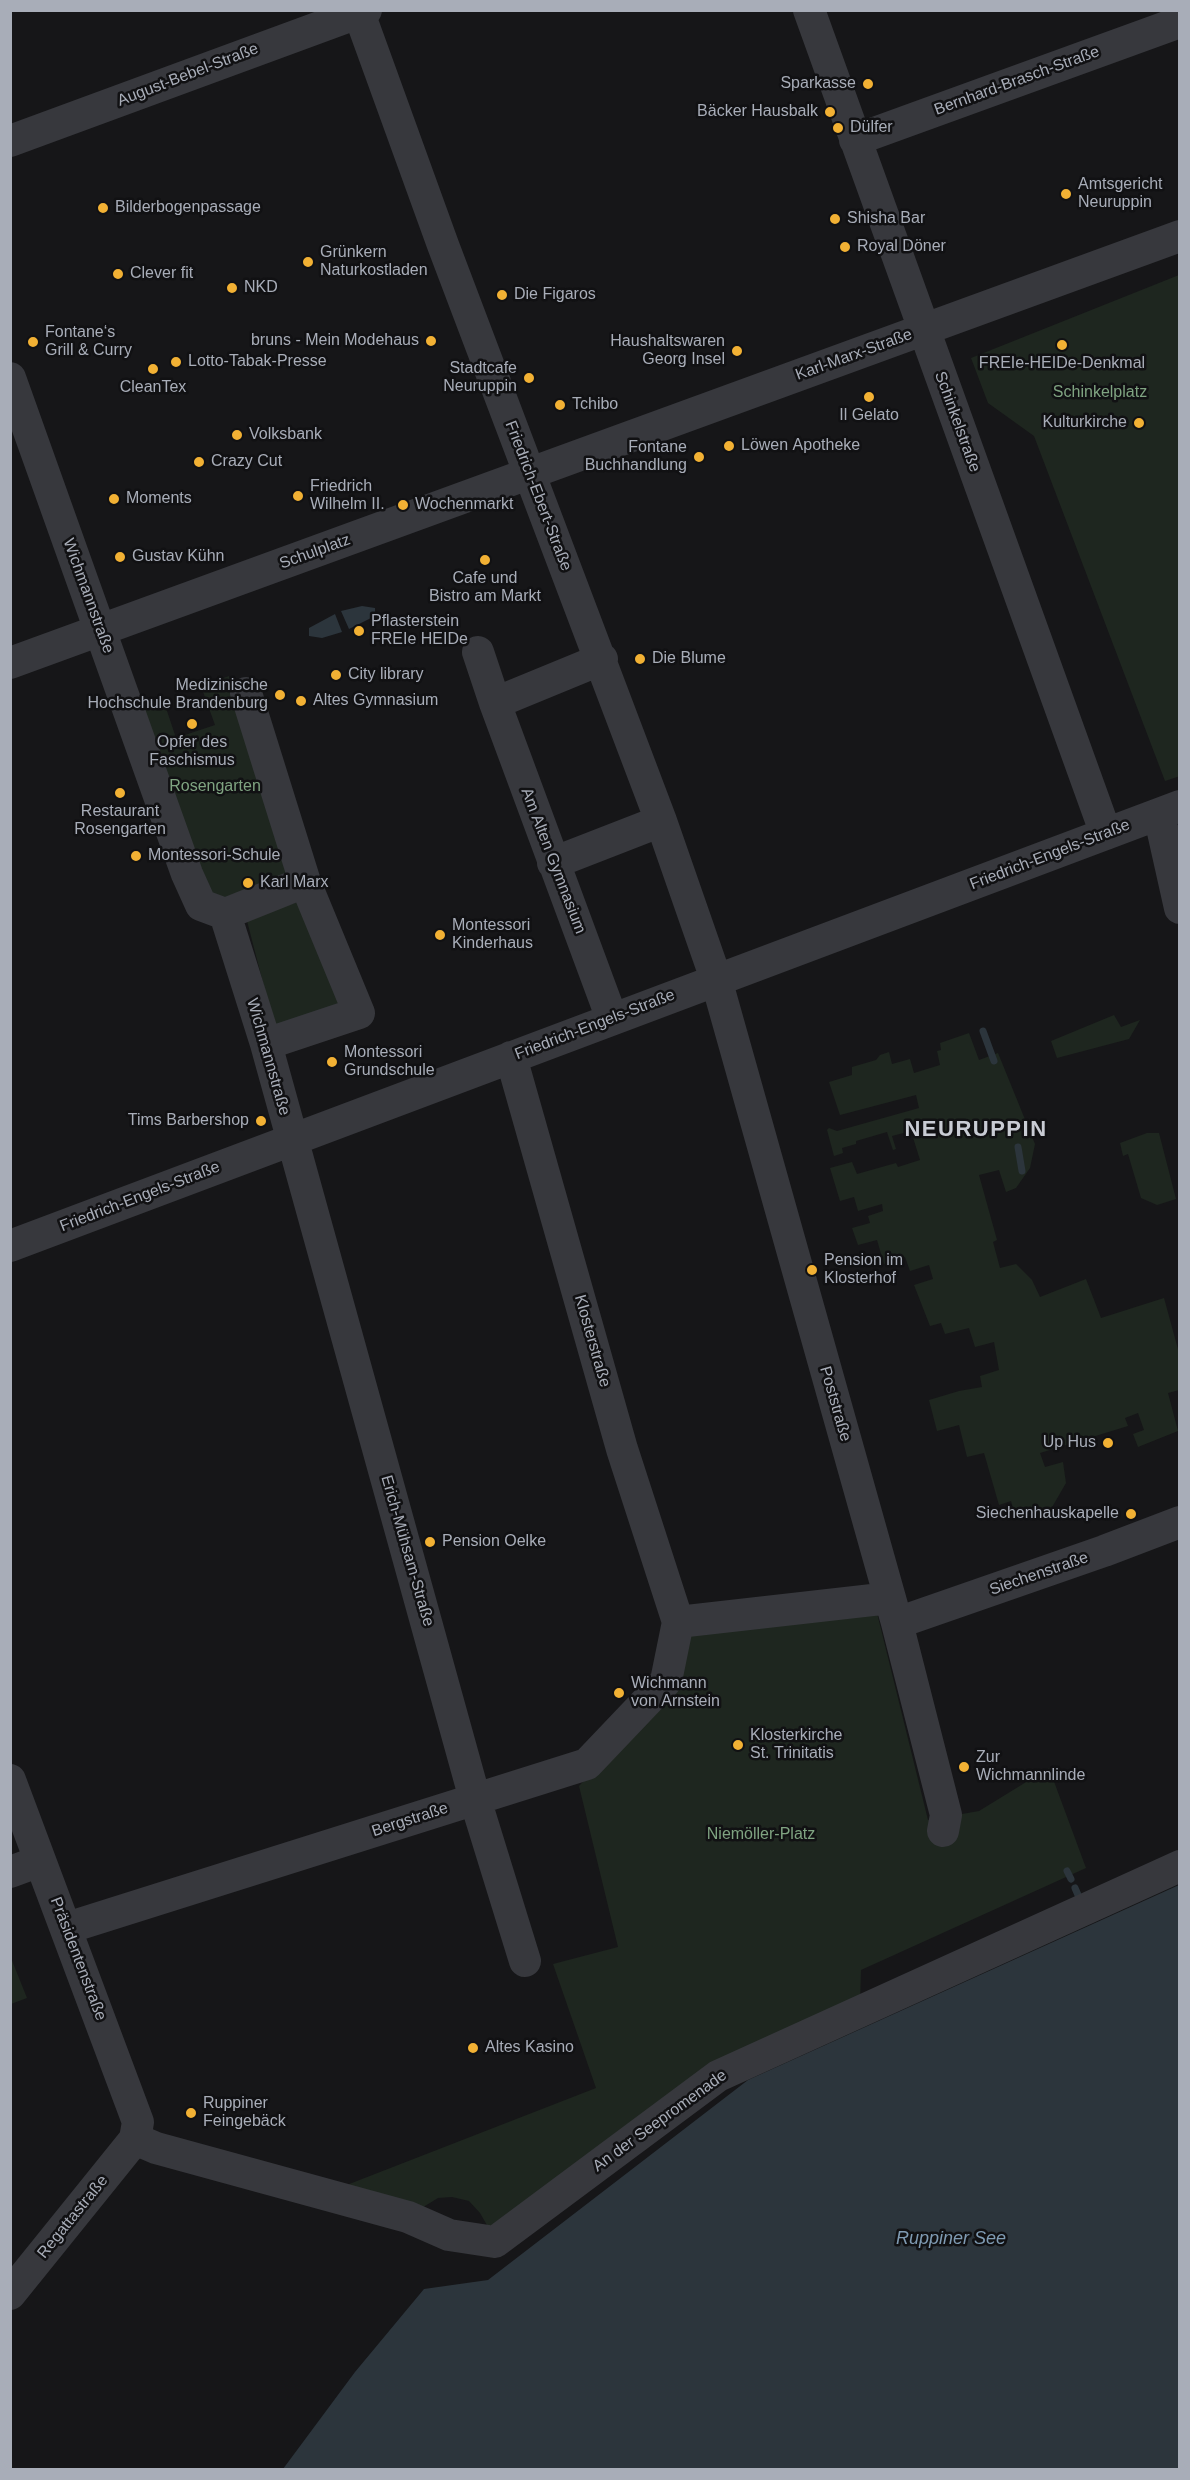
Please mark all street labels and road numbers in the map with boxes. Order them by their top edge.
street label: August-Bebel-Straße [115,39,261,111]
street label: Bernhard-Brasch-Straße [932,42,1102,120]
street label: Karl-Marx-Straße [793,325,915,385]
street label: Schinkelstraße [930,369,984,475]
street label: Friedrich-Ebert-Straße [501,418,575,574]
street label: Schulplatz [277,530,353,574]
street label: Wichmannstraße [58,536,118,656]
street label: Am Alten Gymnasium [516,785,590,937]
street label: Friedrich-Engels-Straße [967,816,1133,894]
street label: Friedrich-Engels-Straße [512,986,678,1064]
street label: Wichmannstraße [242,996,294,1118]
street label: Friedrich-Engels-Straße [57,1158,223,1236]
street label: Klosterstraße [570,1293,614,1389]
street label: Poststraße [815,1364,855,1444]
street label: Erich-Mühsam-Straße [376,1473,438,1629]
street label: Siechenstraße [987,1548,1091,1600]
street label: Bergstraße [369,1799,451,1841]
street label: Präsidentenstraße [46,1895,110,2023]
street label: An der Seepromenade [589,2066,731,2176]
street label: Regattastraße [34,2172,112,2262]

